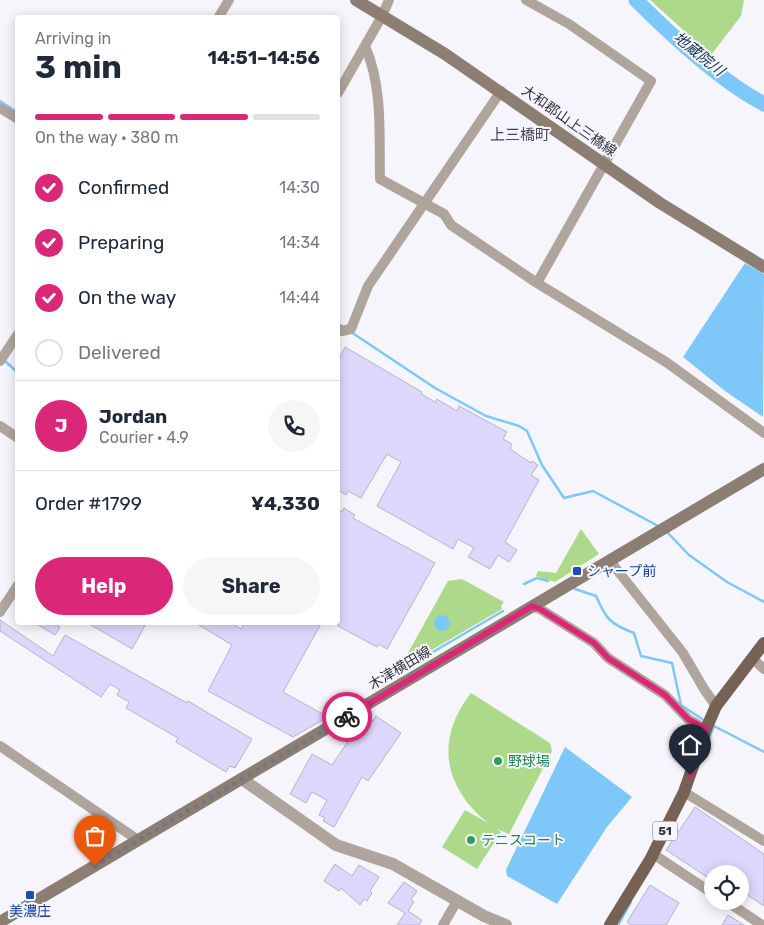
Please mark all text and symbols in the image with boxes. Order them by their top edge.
water label: 地蔵院川 [670,28,730,81]
text: Arriving in [35,29,111,48]
text: 14:51–14:56 [208,46,320,69]
text: 3 min [35,48,122,86]
street label: 大和郡山上三橋線 [518,82,620,160]
district label: 上三橋町 [490,126,550,144]
text: On the way · 380 m [35,128,179,147]
icon: check [35,174,63,202]
text: Confirmed [78,176,169,199]
text: 14:30 [279,178,320,197]
icon: check [35,229,63,257]
text: Preparing [78,231,164,254]
text: 14:34 [280,233,320,252]
icon: check [35,284,63,312]
text: On the way [78,286,176,309]
text: 14:44 [279,288,320,307]
text: Delivered [78,341,161,364]
button: phone [268,400,320,452]
text: Jordan [99,405,167,428]
text: J [55,414,67,437]
text: Courier · 4.9 [99,428,189,447]
text: Order #1799 [35,492,142,515]
text: ¥4,330 [251,492,320,515]
button: Help [35,557,173,615]
button: Share [183,557,320,615]
place label: シャープ前 [587,563,656,580]
marker: シャープ前 [571,565,583,577]
street label: 木津横田線 [366,643,434,693]
courier [322,692,372,742]
icon: bike [333,703,361,731]
pin [669,724,711,775]
icon: home [676,731,704,759]
place label: 野球場 [508,753,550,770]
marker: 野球場 [492,755,504,767]
pin [74,815,116,866]
road number: 51 [652,821,678,840]
icon: bag [81,822,109,850]
place label: テニスコート [481,832,565,849]
marker: テニスコート [465,834,477,846]
map controls [704,865,749,910]
button: locate [704,865,749,910]
marker: 美濃庄 [24,889,36,901]
place label: 美濃庄 [9,903,51,920]

